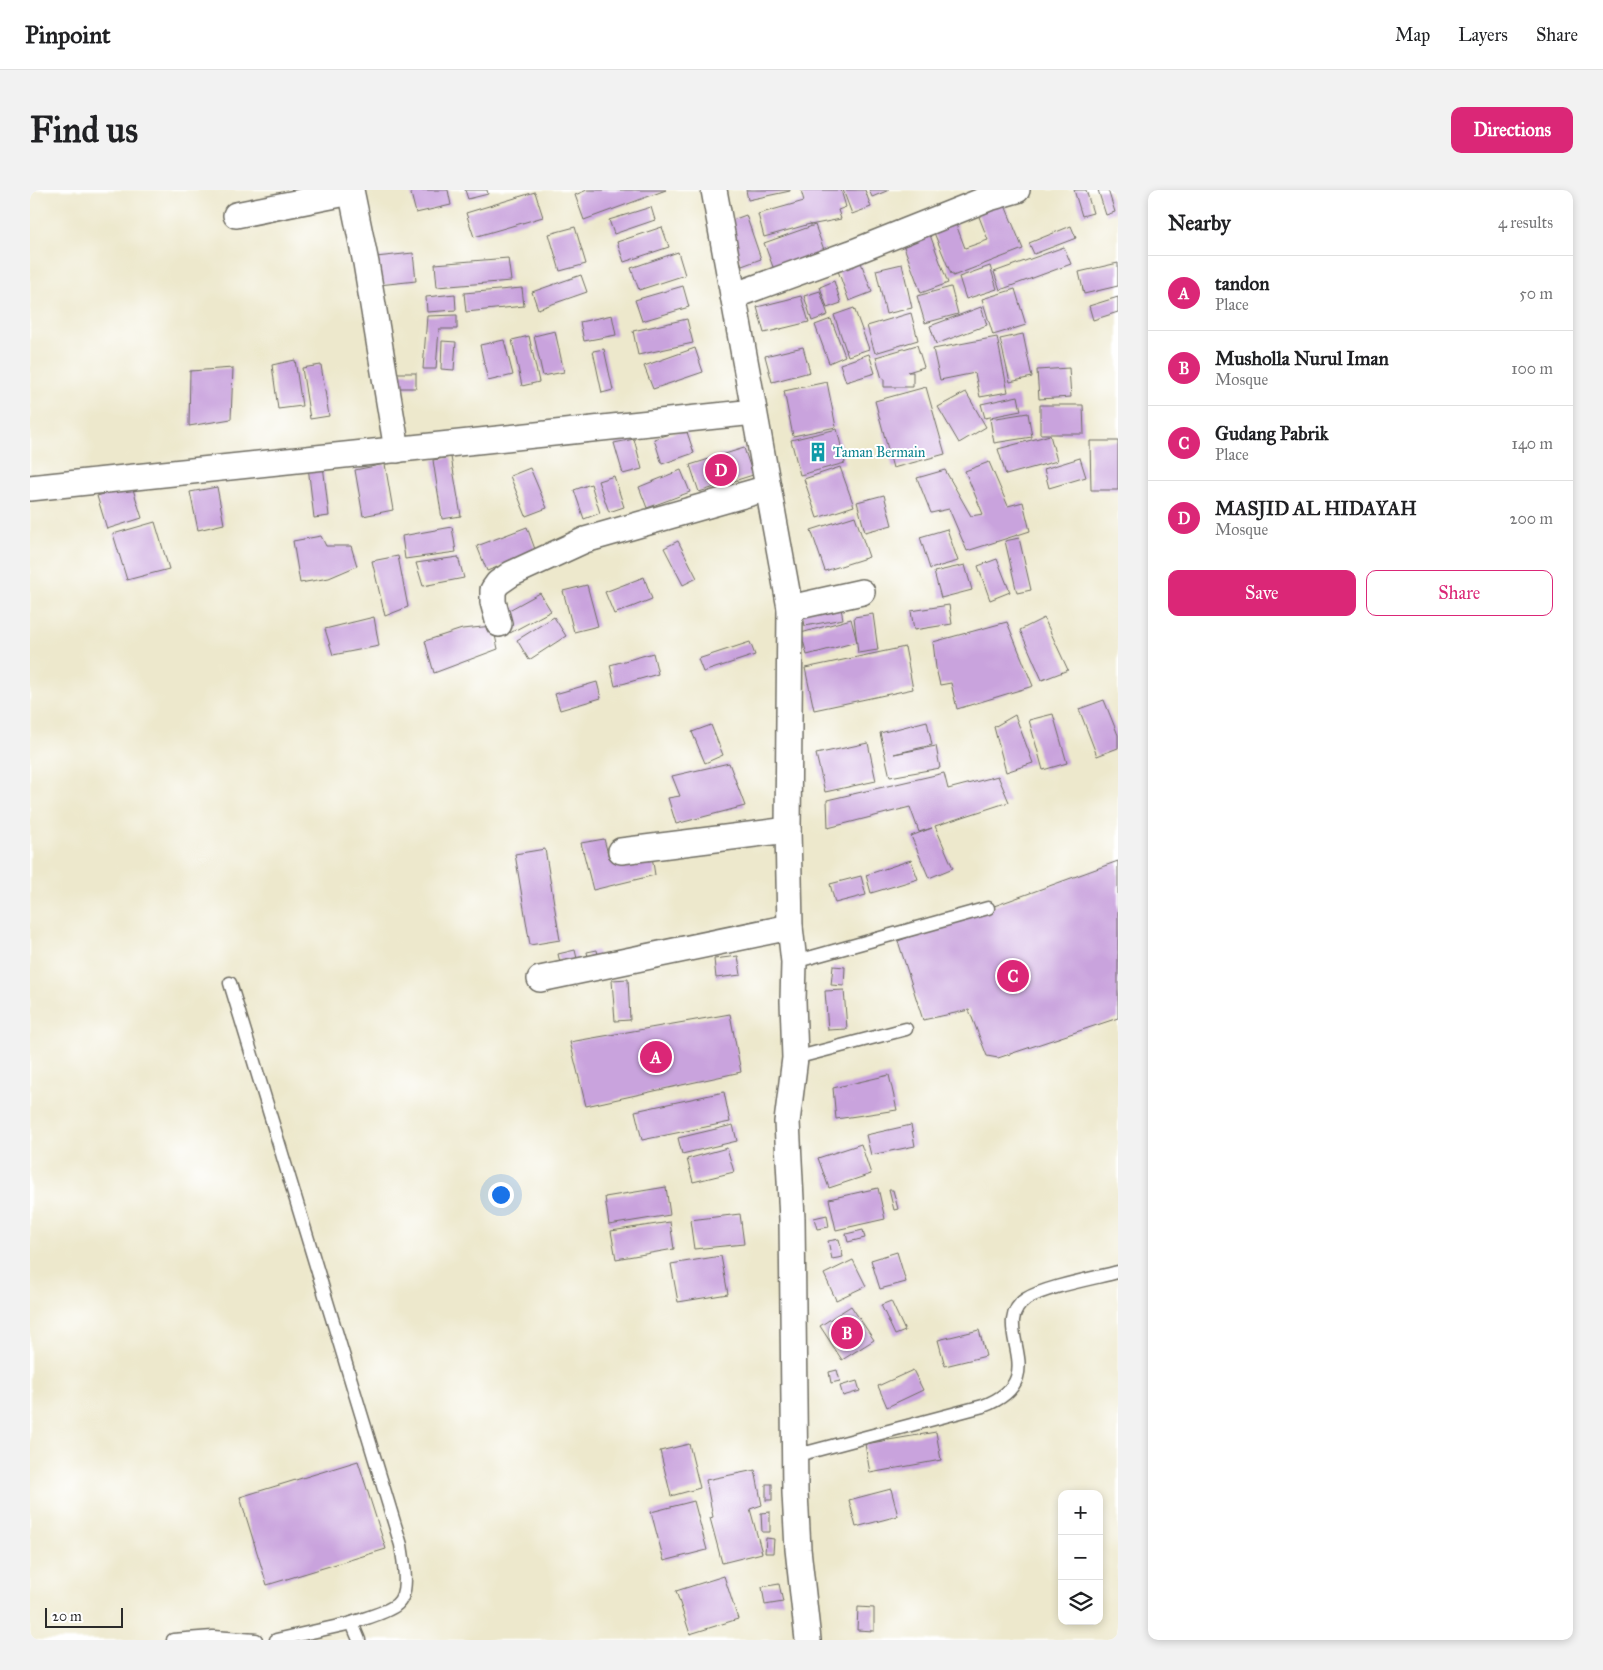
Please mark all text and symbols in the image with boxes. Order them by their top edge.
text: Pinpoint [25,20,111,50]
text: Map [1395,24,1430,46]
text: Layers [1458,24,1508,46]
text: Share [1536,24,1578,46]
button: Directions [1451,107,1573,153]
text: Find us [30,109,138,152]
text: Nearby [1168,210,1231,236]
text: 4 results [1498,213,1553,232]
text: tandon [1215,272,1270,295]
text: A [1179,284,1189,303]
text: 50 m [1519,284,1553,303]
text: Place [1215,295,1249,314]
text: Musholla Nurul Iman [1215,347,1389,370]
text: B [1179,359,1189,378]
text: 100 m [1511,359,1553,378]
text: Mosque [1215,370,1268,389]
text: Gudang Pabrik [1215,422,1329,445]
text: C [1179,434,1189,453]
text: 140 m [1512,434,1553,453]
building icon: Taman Bermain [807,441,829,463]
place label: Taman Bermain [833,444,926,461]
text: Place [1215,445,1249,464]
pin: D [705,451,737,489]
text: MASJID AL HIDAYAH [1215,497,1417,520]
text: D [1178,509,1190,528]
text: 200 m [1510,509,1553,528]
text: Mosque [1215,520,1268,539]
button: Save [1168,570,1356,616]
button: Share [1366,570,1553,616]
pin: C [997,957,1029,995]
pin: A [640,1038,672,1076]
your location [488,1182,514,1208]
pin: B [831,1314,863,1352]
map controls [1058,1490,1103,1625]
button: + [1058,1490,1103,1535]
button: − [1058,1535,1103,1580]
button: layers [1058,1580,1103,1625]
scale bar [45,1605,122,1628]
text: 20 m [52,1608,82,1625]

